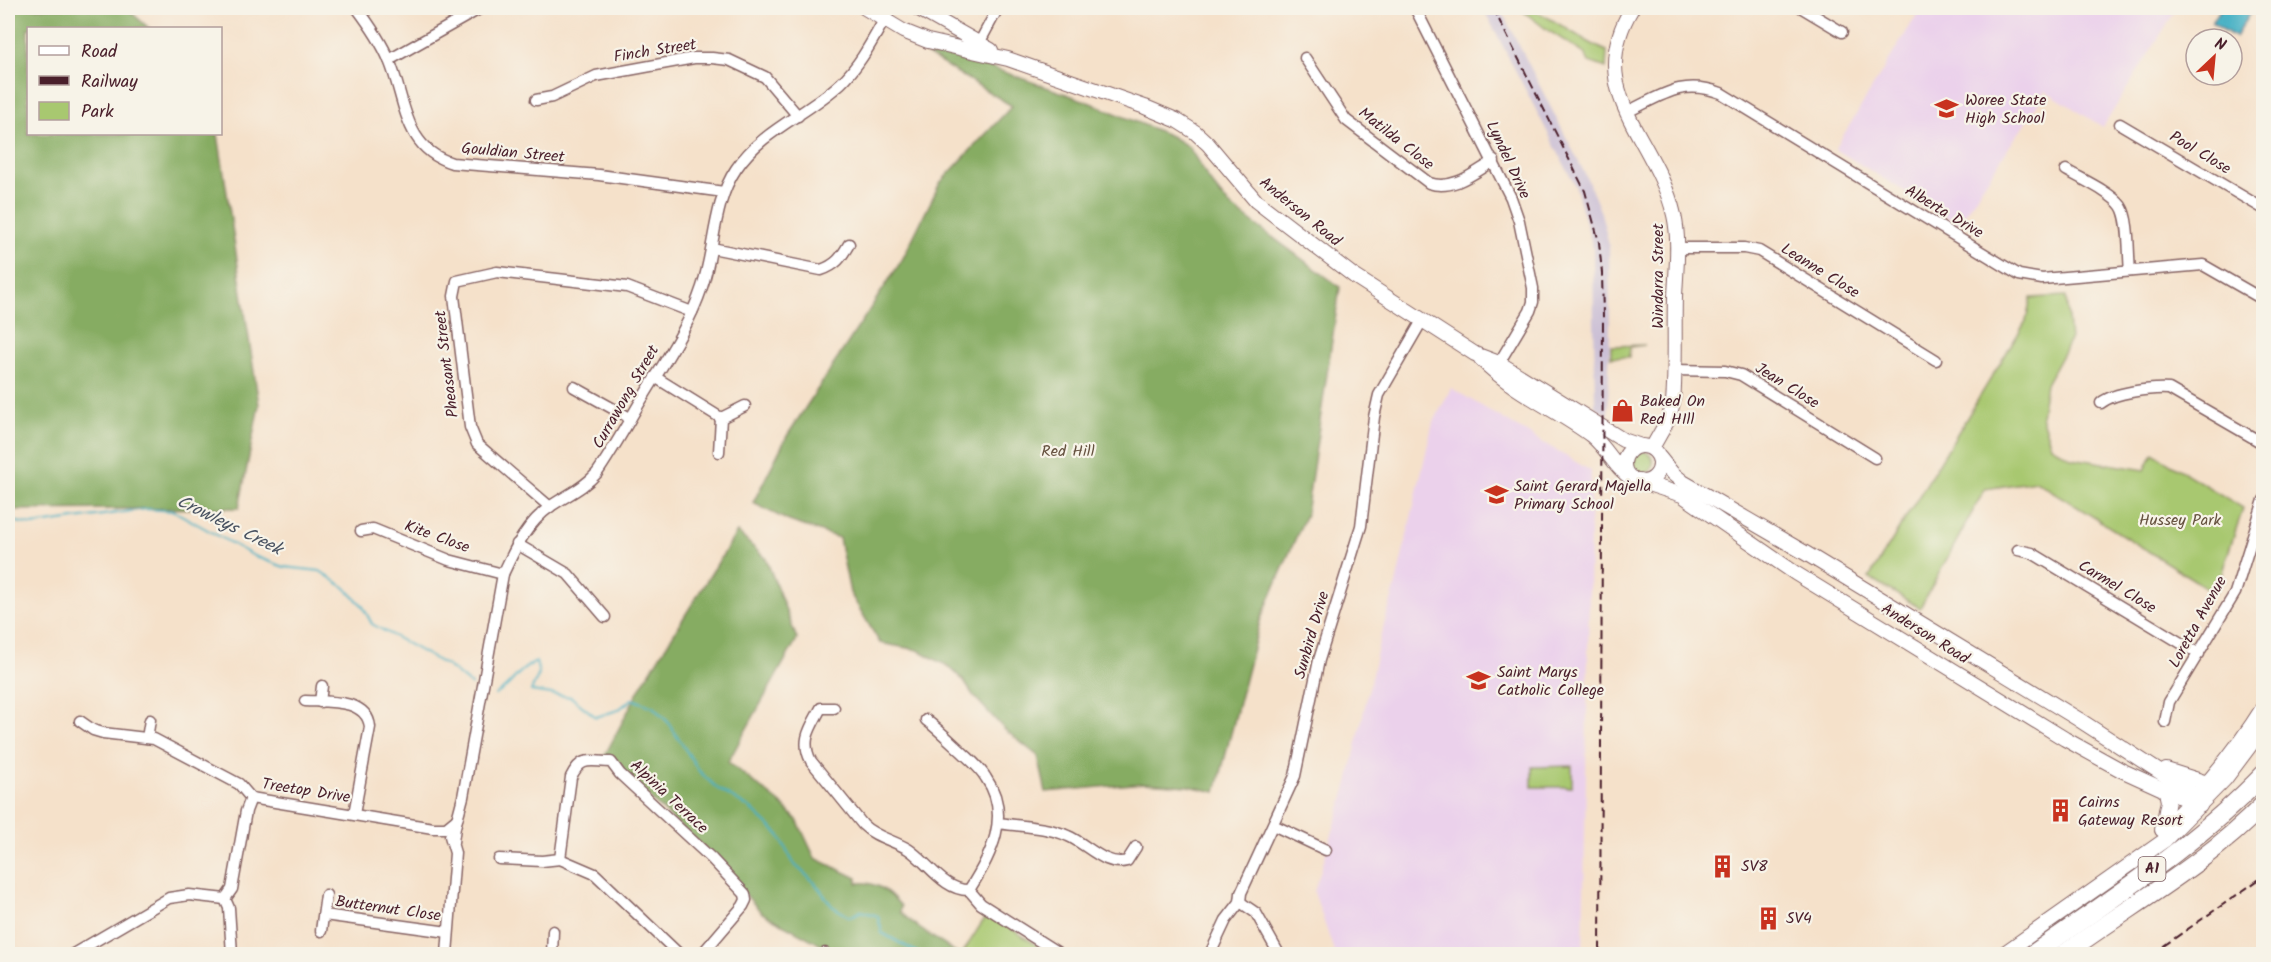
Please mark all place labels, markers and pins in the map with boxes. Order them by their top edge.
place label: Woree State High School [1965,88,2046,131]
school or university icon: Woree State High School [1934,96,1960,122]
place label: Baked On Red HIll [1640,389,1705,432]
shop icon: Baked On Red HIll [1609,397,1635,423]
place label: Saint Gerard Majella Primary School [1514,474,1651,517]
school or university icon: Saint Gerard Majella Primary School [1483,482,1509,508]
place label: Saint Marys Catholic College [1497,660,1604,703]
school or university icon: Saint Marys Catholic College [1466,668,1492,694]
place label: Cairns Gateway Resort [2078,790,2184,833]
building icon: Cairns Gateway Resort [2047,798,2073,824]
building icon: SV8 [1710,853,1736,879]
place label: SV8 [1741,854,1768,879]
building icon: SV4 [1755,905,1781,931]
place label: SV4 [1786,906,1812,931]

